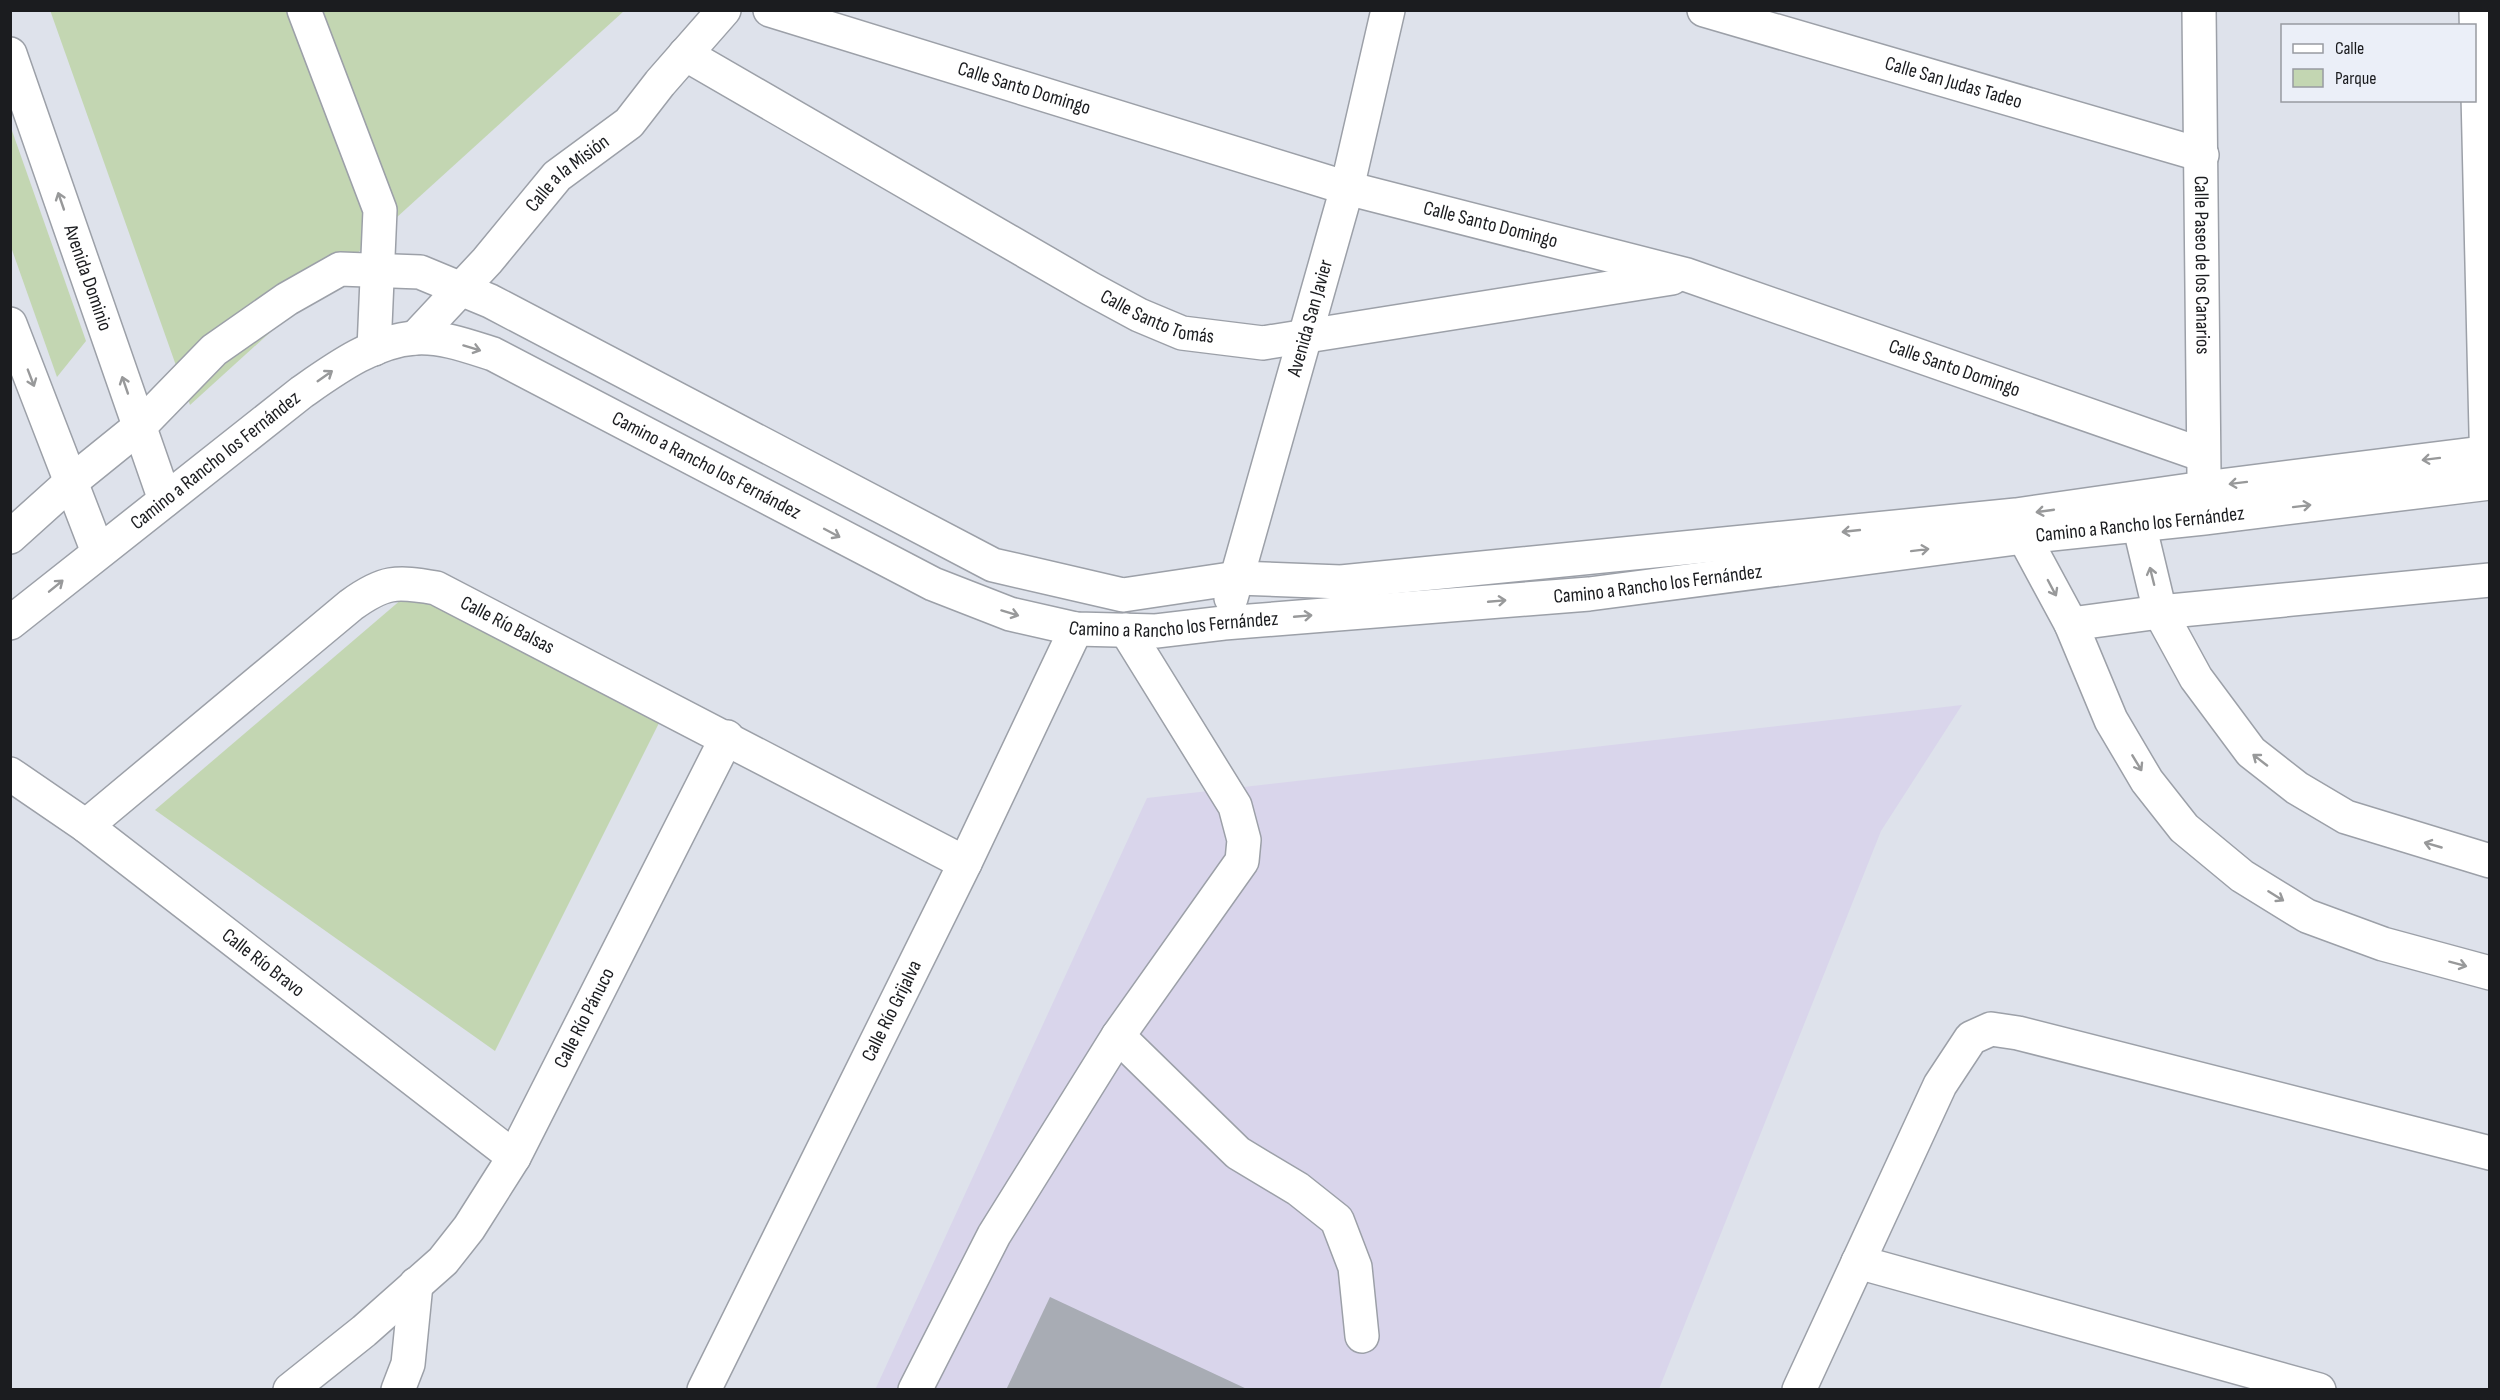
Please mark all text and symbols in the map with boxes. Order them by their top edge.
legend [2281,24,2476,102]
text: Calle [2335,38,2364,59]
street label: Calle San Judas Tadeo [1882,51,2025,114]
street label: Calle Santo Domingo [955,57,1094,120]
text: Parque [2335,68,2376,89]
street label: Calle a la Misión [520,130,614,217]
street label: Calle Paseo de los Canarios [2189,175,2215,354]
one-way arrow [55,192,66,211]
street label: Calle Santo Domingo [1421,196,1560,253]
street label: Avenida Dominio [58,221,117,334]
street label: Avenida San Javier [1282,257,1338,380]
street label: Calle Santo Tomás [1096,284,1215,349]
street label: Calle Santo Domingo [1885,334,2023,402]
one-way arrow [463,343,482,354]
one-way arrow [27,369,38,387]
one-way arrow [317,370,333,382]
one-way arrow [118,376,129,395]
street label: Camino a Rancho los Fernández [126,386,305,535]
street label: Camino a Rancho los Fernández [608,406,805,525]
one-way arrow [2422,454,2442,465]
one-way arrow [2229,478,2248,489]
one-way arrow [2291,500,2311,511]
street label: Camino a Rancho los Fernández [2034,501,2246,548]
one-way arrow [2036,505,2055,516]
one-way arrow [1842,526,1861,537]
one-way arrow [823,527,841,539]
one-way arrow [1910,545,1930,556]
street label: Camino a Rancho los Fernández [1553,559,1763,609]
one-way arrow [2145,567,2157,586]
one-way arrow [2047,579,2058,597]
one-way arrow [48,580,64,593]
street label: Calle Río Balsas [456,591,558,659]
one-way arrow [1487,595,1507,606]
street label: Camino a Rancho los Fernández [1067,607,1279,643]
one-way arrow [1000,608,1019,619]
one-way arrow [1292,610,1312,621]
one-way arrow [2253,753,2269,766]
one-way arrow [2131,755,2143,772]
one-way arrow [2424,839,2443,850]
one-way arrow [2267,891,2284,903]
street label: Calle Río Bravo [217,923,309,1002]
street label: Calle Río Grijalva [857,956,927,1066]
one-way arrow [2448,959,2467,971]
street label: Calle Río Pánuco [549,964,620,1072]

